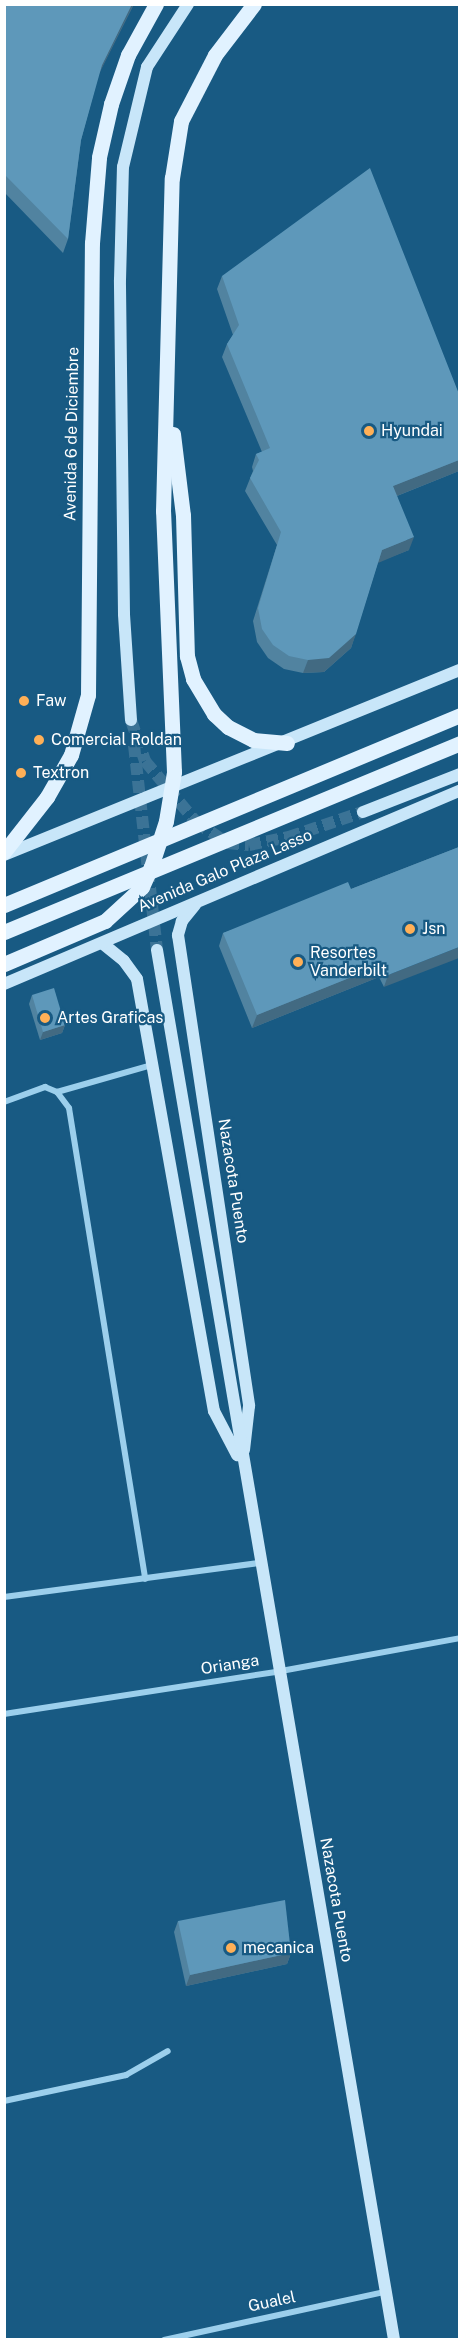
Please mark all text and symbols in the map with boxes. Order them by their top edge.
street label: Avenida 6 de Diciembre [61,347,83,521]
place label: Hyundai [381,421,443,441]
marker: Hyundai [362,424,376,438]
place label: Faw [36,691,66,711]
marker: Faw [17,694,31,708]
place label: Comercial Roldan [51,730,182,750]
marker: Comercial Roldan [32,733,46,747]
place label: Textron [33,763,89,783]
marker: Textron [14,766,28,780]
street label: Avenida Galo Plaza Lasso [135,825,315,917]
place label: Jsn [422,919,446,939]
marker: Jsn [403,922,417,936]
place label: Resortes Vanderbilt [310,943,387,981]
marker: Resortes Vanderbilt [291,955,305,969]
place label: Artes Graficas [57,1008,163,1028]
marker: Artes Graficas [38,1011,52,1025]
street label: Nazacota Puento [214,1117,252,1245]
street label: Orianga [200,1651,260,1679]
street label: Nazacota Puento [316,1836,356,1964]
place label: mecanica [243,1938,314,1958]
marker: mecanica [224,1941,238,1955]
street label: Gualel [246,2288,298,2316]

